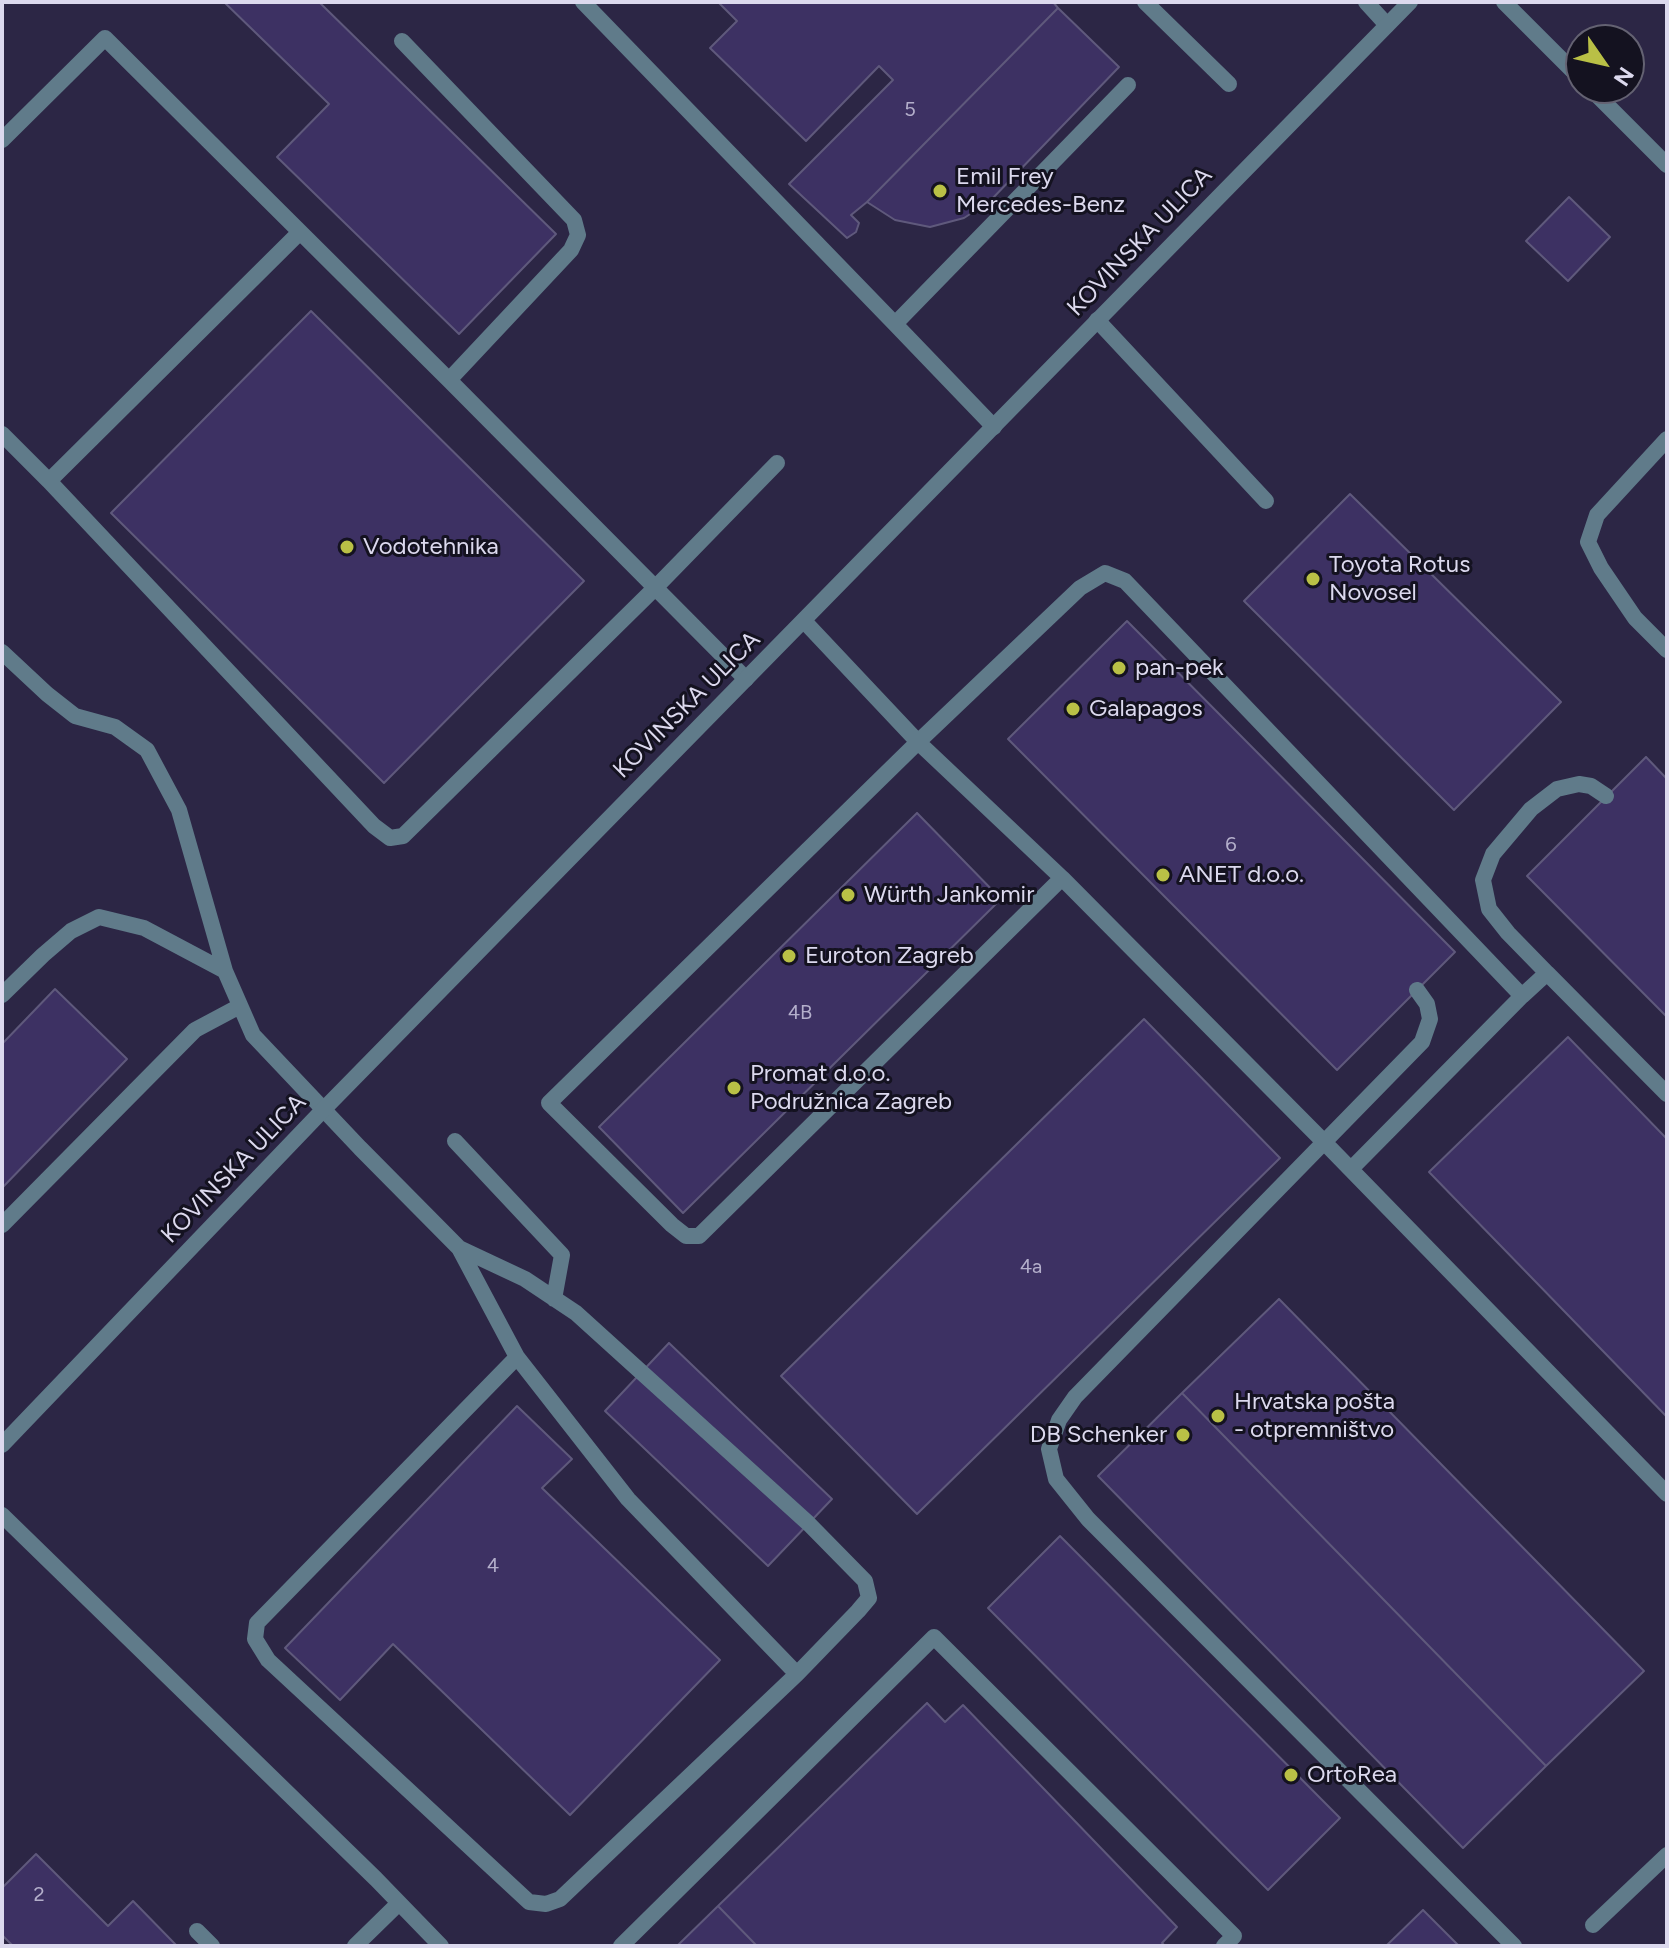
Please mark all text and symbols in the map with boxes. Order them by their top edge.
north arrow [1565,24,1645,104]
text: N [1608,62,1640,91]
house number: 5 [904,98,916,122]
street label: KOVINSKA ULICA [1062,162,1218,322]
place label: Emil Frey Mercedes-Benz [956,163,1125,219]
marker: Emil Frey Mercedes-Benz [931,182,949,200]
place label: Vodotehnika [363,533,499,561]
marker: Vodotehnika [338,538,356,556]
place label: Toyota Rotus Novosel [1329,551,1470,607]
marker: Toyota Rotus Novosel [1304,570,1322,588]
street label: KOVINSKA ULICA [608,626,766,784]
place label: pan-pek [1135,654,1224,682]
marker: pan-pek [1110,659,1128,677]
place label: Galapagos [1089,695,1203,723]
marker: Galapagos [1064,700,1082,718]
house number: 6 [1225,833,1237,857]
place label: ANET d.o.o. [1179,861,1304,889]
marker: ANET d.o.o. [1154,866,1172,884]
place label: Würth Jankomir [864,881,1034,909]
marker: Würth Jankomir [839,886,857,904]
place label: Euroton Zagreb [805,942,974,970]
marker: Euroton Zagreb [780,947,798,965]
house number: 4B [788,1001,812,1025]
place label: Promat d.o.o. Podružnica Zagreb [750,1060,952,1116]
marker: Promat d.o.o. Podružnica Zagreb [725,1079,743,1097]
street label: KOVINSKA ULICA [156,1089,312,1249]
house number: 4a [1020,1255,1042,1279]
place label: Hrvatska pošta - otpremništvo [1234,1388,1395,1444]
marker: Hrvatska pošta - otpremništvo [1209,1407,1227,1425]
place label: DB Schenker [1030,1421,1167,1449]
marker: DB Schenker [1174,1426,1192,1444]
house number: 4 [487,1554,499,1578]
place label: OrtoRea [1307,1761,1397,1789]
marker: OrtoRea [1282,1766,1300,1784]
house number: 2 [33,1883,45,1907]

